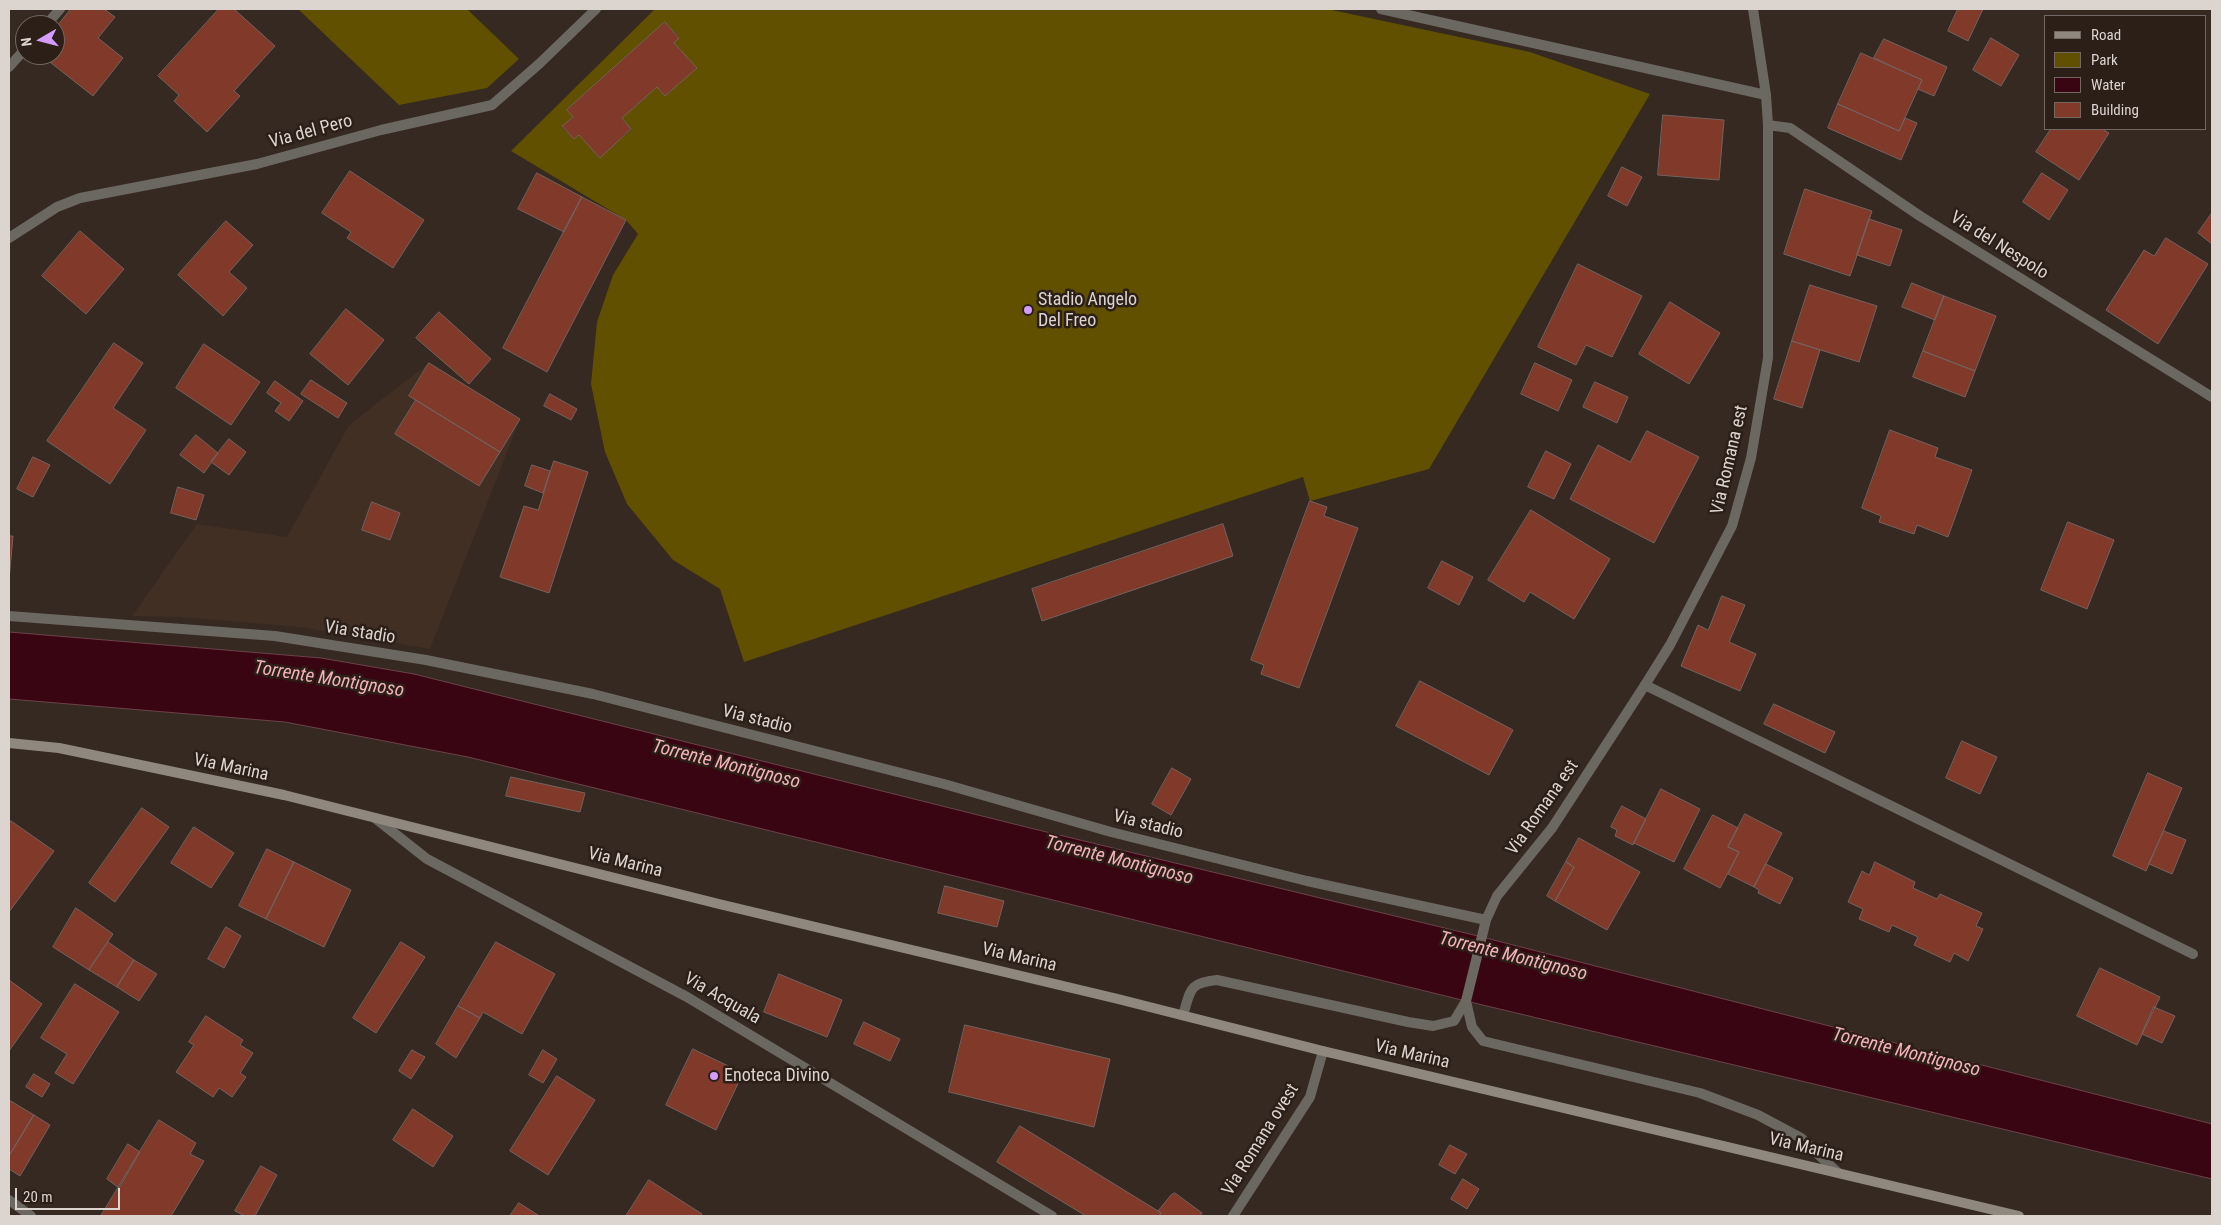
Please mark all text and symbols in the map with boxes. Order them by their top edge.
north arrow [15,15,65,65]
legend [2044,15,2206,130]
text: Road [2091,26,2121,44]
text: N [18,37,35,47]
text: Park [2091,51,2118,69]
text: Water [2091,76,2125,94]
text: Building [2091,101,2139,119]
street label: Via del Pero [267,111,355,153]
street label: Via del Nespolo [1946,207,2052,285]
place label: Stadio Angelo Del Freo [1038,289,1137,332]
marker: Stadio Angelo Del Freo [1022,304,1034,316]
street label: Via Romana est [1707,403,1753,517]
street label: Via stadio [323,617,397,649]
water label: Torrente Montignoso [252,657,406,703]
street label: Via stadio [720,701,794,739]
water label: Torrente Montignoso [650,736,802,794]
street label: Via Marina [192,750,270,786]
street label: Via Romana est [1502,756,1584,860]
street label: Via stadio [1111,806,1185,844]
water label: Torrente Montignoso [1043,832,1195,890]
street label: Via Marina [585,843,665,883]
water label: Torrente Montignoso [1437,928,1589,986]
street label: Via Marina [979,939,1059,977]
street label: Via Acquala [680,968,764,1030]
water label: Torrente Montignoso [1830,1024,1982,1082]
street label: Via Marina [1372,1036,1452,1074]
place label: Enoteca Divino [724,1065,830,1087]
marker: Enoteca Divino [708,1070,720,1082]
street label: Via Romana ovest [1218,1080,1304,1200]
street label: Via Marina [1766,1129,1846,1167]
scale bar [18,1178,122,1210]
text: 20 m [23,1188,53,1206]

